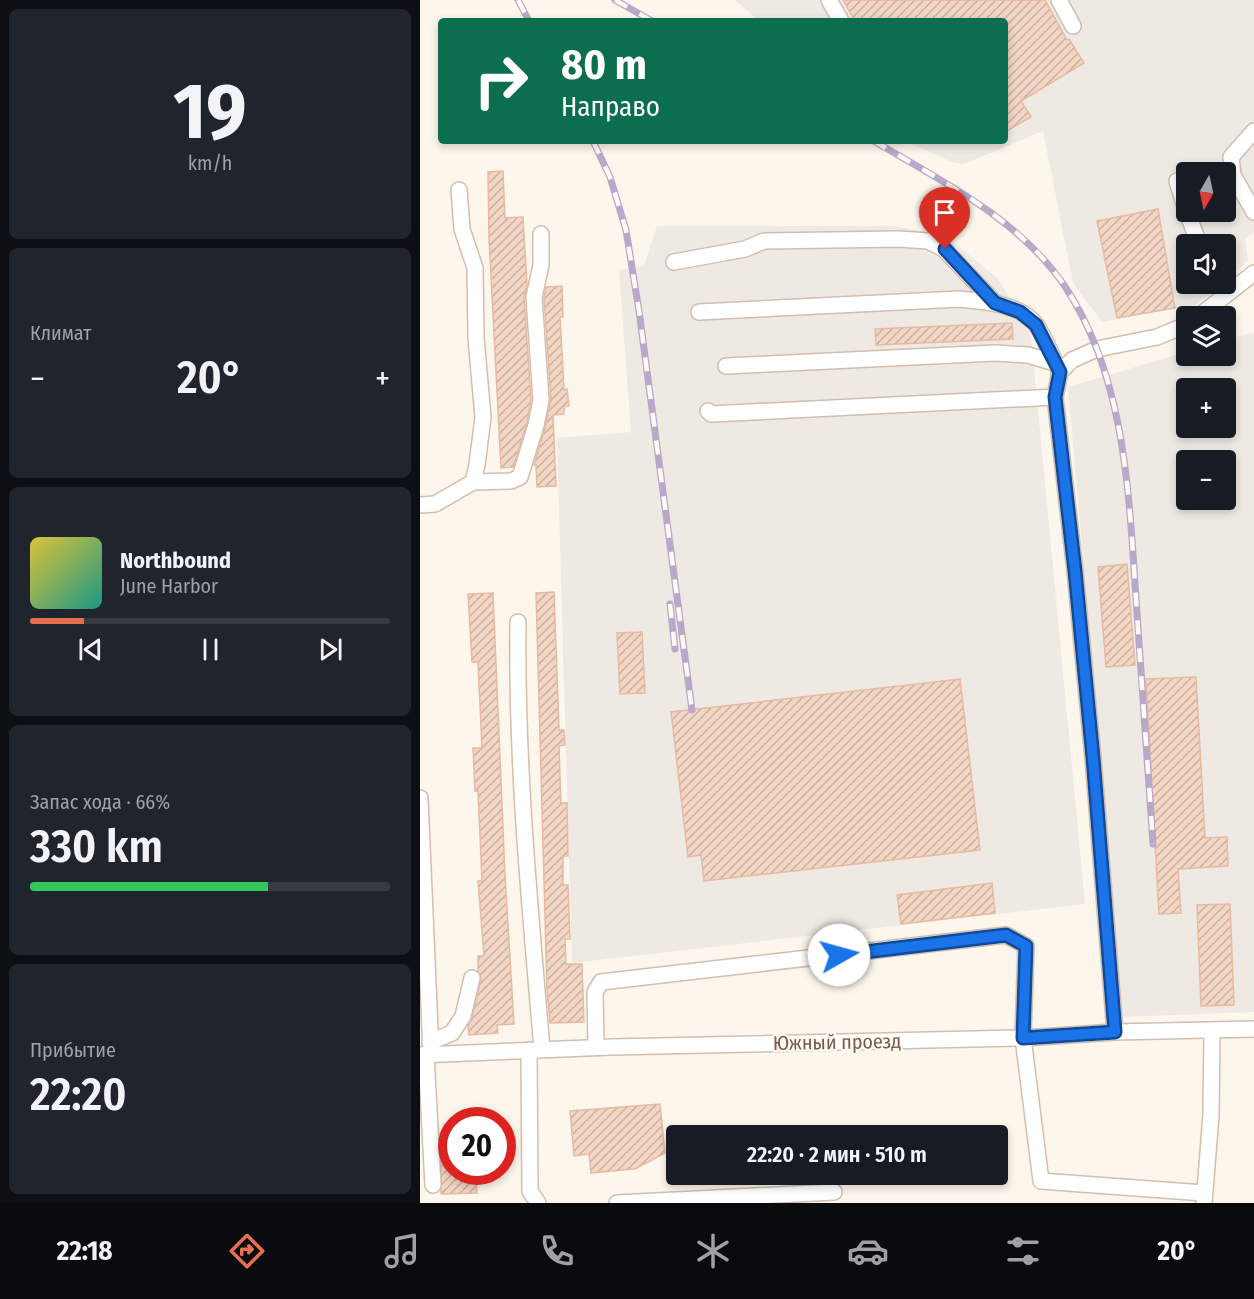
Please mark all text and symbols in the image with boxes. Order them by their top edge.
text: 80 m [561,40,647,90]
icon: right [462,42,540,120]
text: 19 [173,65,247,159]
text: Направо [561,91,660,123]
text: km/h [188,151,232,175]
north arrow [1176,162,1236,222]
map controls [1176,162,1236,510]
pin [919,187,970,249]
icon: arrive [928,196,961,229]
button: sound [1176,234,1236,294]
button: layers [1176,306,1236,366]
text: Климат [30,321,91,345]
text: 20° [177,351,243,405]
text: − [30,359,45,399]
text: + [375,359,390,399]
button: + [1176,378,1236,438]
button: − [1176,450,1236,510]
text: Northbound [120,547,231,574]
text: June Harbor [120,574,218,598]
icon: previous [74,633,107,666]
icon: pause [194,633,227,666]
icon: next [314,633,347,666]
text: Запас хода · 66% [30,790,170,814]
text: 330 km [30,820,163,874]
position arrow [807,923,871,987]
street label: Южный проезд [773,1029,901,1055]
text: Прибытие [30,1038,116,1062]
text: 22:20 [30,1068,126,1122]
speed limit sign: 20 [438,1107,516,1185]
text: 22:20 · 2 мин · 510 m [747,1141,927,1168]
icon: directions [226,1230,268,1272]
icon: music [381,1230,423,1272]
icon: phone [536,1230,578,1272]
icon: climate [692,1230,734,1272]
icon: car [847,1230,889,1272]
icon: filters [1002,1230,1044,1272]
text: 22:18 [57,1235,113,1267]
text: 20° [1157,1235,1197,1267]

